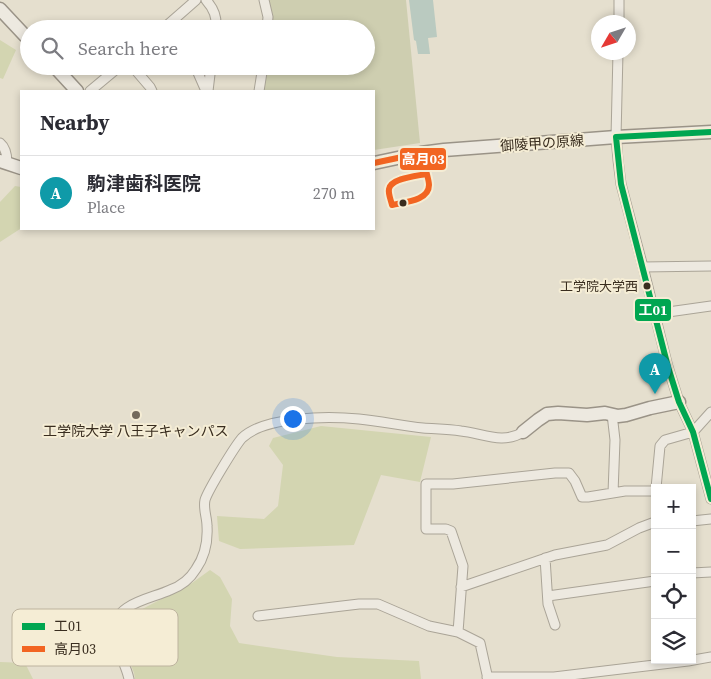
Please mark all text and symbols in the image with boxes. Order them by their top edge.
north arrow [591,15,636,60]
search box [20,20,375,75]
icon: search [38,34,66,62]
text: Search here [78,35,178,61]
text: Nearby [40,108,110,137]
street label: 御陵甲の原線 [499,130,585,156]
line badge: 高月03 [399,147,447,171]
text: 高月03 [401,149,445,169]
text: 駒津歯科医院 [87,170,201,196]
text: A [51,182,61,204]
text: 270 m [313,182,355,204]
text: Place [87,196,125,218]
unlabelled marker [398,198,408,208]
place label: 工学院大学西 [560,278,638,295]
marker: 工学院大学西 [642,281,652,291]
line badge: 工01 [634,298,672,322]
text: 工01 [638,300,668,320]
pin: A [639,353,671,394]
your location [280,406,306,432]
marker: 工学院大学 八王子キャンパス [130,409,142,421]
place label: 工学院大学 八王子キャンパス [43,421,229,441]
map controls [651,484,696,664]
button: + [651,484,696,529]
button: − [651,529,696,574]
button: locate [651,574,696,619]
legend [12,609,178,666]
text: 工01 [54,616,82,636]
button: layers [651,619,696,664]
text: 高月03 [54,639,96,659]

